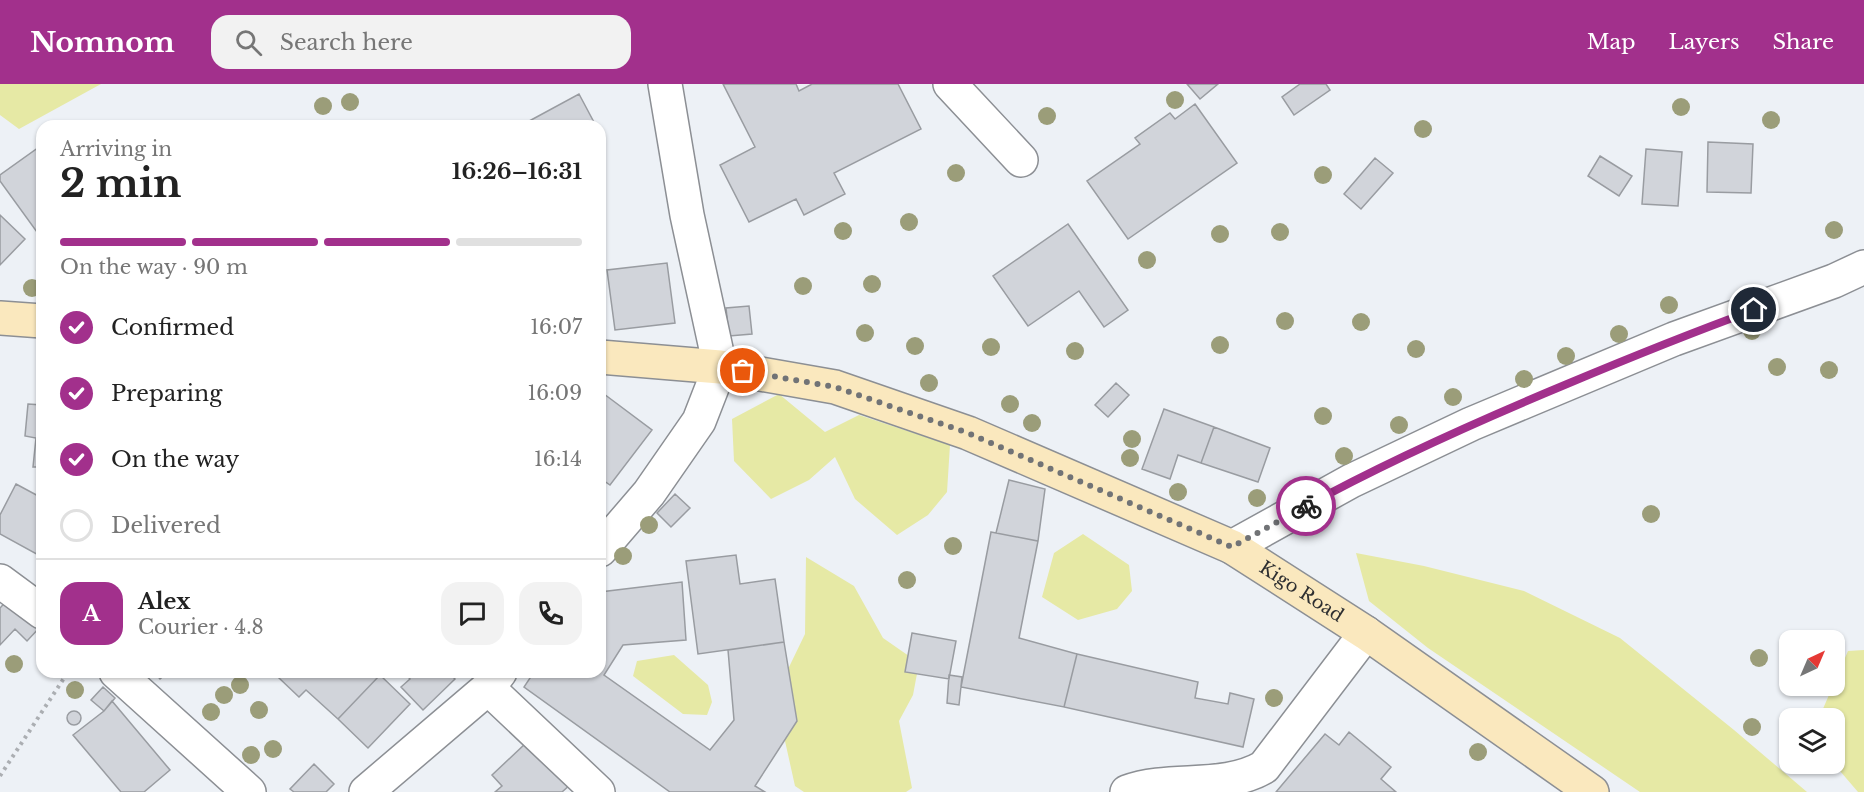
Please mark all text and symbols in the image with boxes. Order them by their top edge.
search box [211,15,631,69]
text: Nomnom [30,25,175,60]
icon: search [232,26,265,59]
text: Search here [280,29,413,56]
text: Map [1587,29,1636,55]
text: Layers [1669,29,1740,55]
text: Share [1773,29,1834,55]
text: Arriving in [60,137,172,161]
text: 16:26–16:31 [452,158,582,185]
text: 2 min [60,159,181,208]
text: On the way · 90 m [60,255,248,279]
pin [1728,284,1779,335]
icon: home [1737,293,1770,326]
icon: check [60,311,93,344]
text: Confirmed [111,314,234,341]
text: 16:07 [530,315,582,339]
pin [717,345,768,396]
icon: bag [726,354,759,387]
icon: check [60,377,93,410]
text: Preparing [111,380,222,407]
text: 16:09 [527,381,582,405]
icon: check [60,443,93,476]
text: On the way [111,446,239,473]
text: 16:14 [534,447,582,471]
courier [1276,476,1336,536]
icon: bike [1290,490,1323,523]
text: Delivered [111,512,221,539]
street label: Kigo Road [1255,556,1348,627]
button: chat [441,582,504,645]
button: phone [519,582,582,645]
text: Alex [138,588,191,615]
text: A [83,600,100,627]
text: Courier · 4.8 [138,615,264,639]
north arrow [1779,630,1845,696]
map controls [1779,630,1845,774]
button: layers [1779,708,1845,774]

